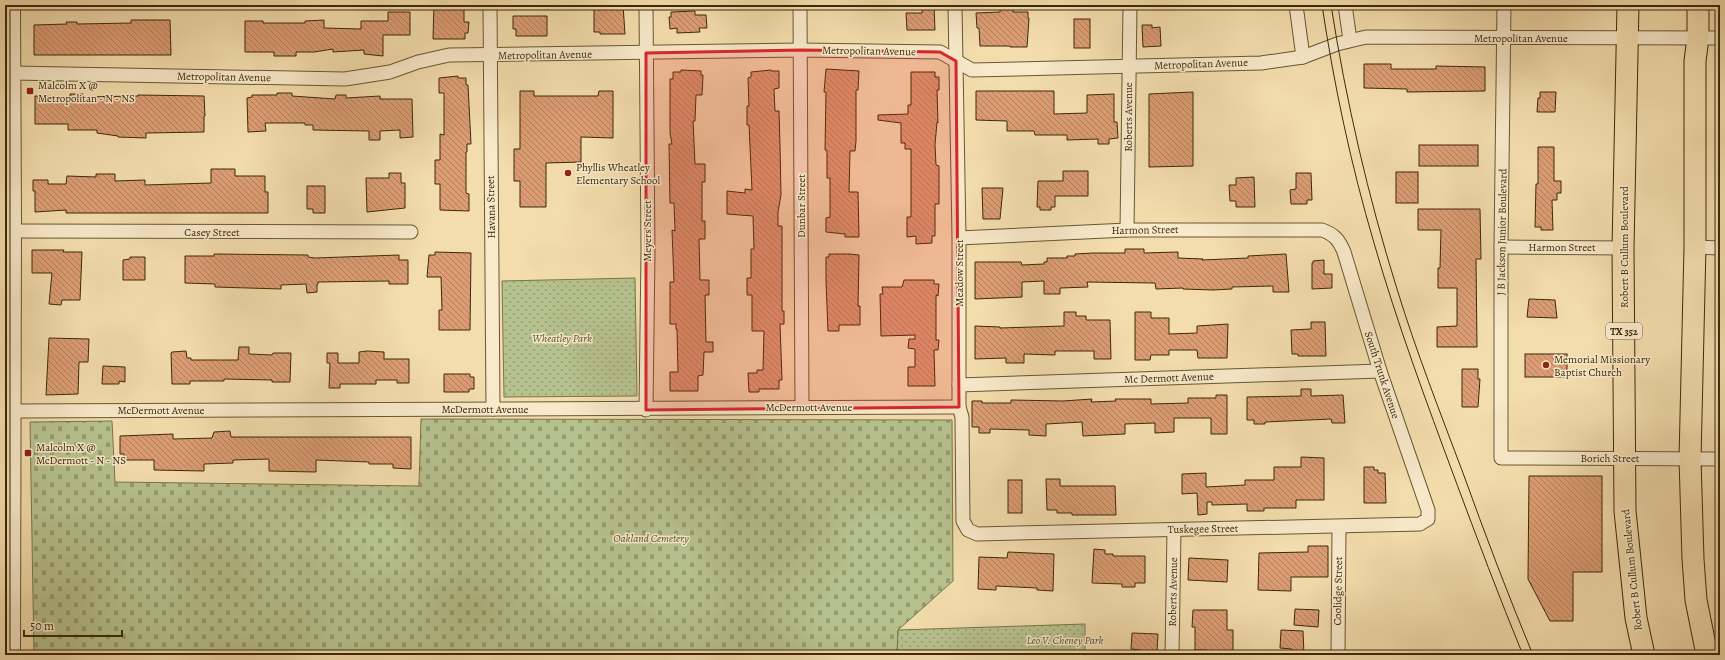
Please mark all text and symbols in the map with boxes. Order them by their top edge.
street label: Metropolitan Avenue [1474,31,1568,46]
street label: Metropolitan Avenue [822,43,916,59]
street label: Metropolitan Avenue [498,47,592,63]
street label: Metropolitan Avenue [1154,55,1248,73]
street label: Metropolitan Avenue [177,69,271,85]
place label: Malcolm X @ Metropolitan - N - NS [38,78,135,106]
street label: Roberts Avenue [1121,82,1136,152]
marker: Malcolm X @ Metropolitan - N - NS [25,86,35,96]
place label: Phyllis Wheatley Elementary School [576,160,661,188]
marker: Phyllis Wheatley Elementary School [563,168,573,178]
street label: J B Jackson Junior Boulevard [1493,168,1511,295]
street label: Dunbar Street [794,174,809,238]
street label: Havana Street [483,175,499,239]
street label: Robert B Cullum Boulevard [1617,186,1632,308]
street label: Meyers Street [640,200,655,262]
street label: Harmon Street [1111,222,1179,238]
street label: Casey Street [184,225,240,240]
street label: Meadow Street [952,239,967,307]
street label: Harmon Street [1528,240,1596,255]
road number: TX 352 [1606,323,1642,339]
street label: South Trunk Avenue [1361,329,1403,421]
park label: Wheatley Park [532,331,592,346]
place label: Memorial Missionary Baptist Church [1554,352,1650,380]
marker: Memorial Missionary Baptist Church [1541,360,1551,370]
street label: Mc Dermott Avenue [1124,369,1214,387]
street label: McDermott Avenue [765,400,853,415]
street label: McDermott Avenue [441,402,529,417]
street label: McDermott Avenue [117,403,205,418]
place label: Malcolm X @ McDermott - N - NS [36,440,126,468]
marker: Malcolm X @ McDermott - N - NS [23,448,33,458]
street label: Borich Street [1580,451,1640,466]
street label: Robert B Cullum Boulevard [1618,508,1646,631]
street label: Tuskegee Street [1168,521,1239,537]
park label: Oakland Cemetery [613,531,689,546]
street label: Coolidge Street [1330,556,1346,626]
street label: Roberts Avenue [1165,557,1181,627]
scale bar [24,612,122,638]
text: 50 m [30,618,54,634]
park label: Leo V. Cheney Park [1026,633,1104,648]

